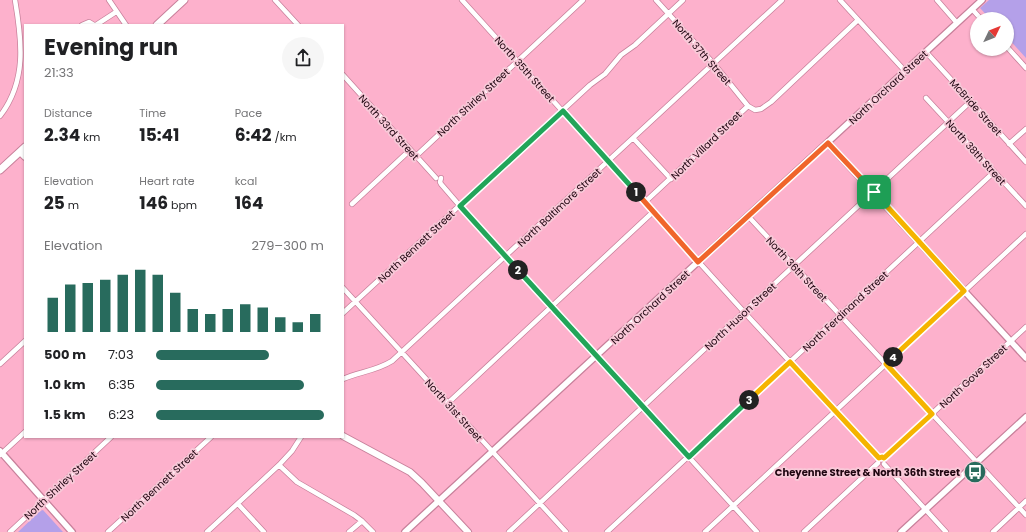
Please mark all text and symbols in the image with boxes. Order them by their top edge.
north arrow [970,12,1014,56]
map controls [970,12,1014,56]
street label: North 37th Street [669,16,735,89]
text: Evening run [44,32,178,63]
street label: North 35th Street [491,33,559,106]
button: share [282,37,324,79]
street label: North Orchard Street [846,46,931,128]
text: 21:33 [44,63,74,82]
street label: North Shirley Street [434,64,513,140]
street label: McBride Street [946,76,1005,139]
street label: North 33rd Street [355,91,423,164]
text: Distance [44,105,92,121]
text: Time [139,105,166,121]
text: Pace [235,105,262,121]
street label: North Villard Street [668,107,745,183]
street label: North 38th Street [942,116,1010,189]
text: 2.34 [44,123,80,147]
text: 15:41 [139,123,180,147]
text: 6:42 [235,123,272,147]
text: km [80,129,100,145]
text: /km [272,129,297,145]
street label: North Baltimore Street [514,164,605,250]
text: Elevation [44,173,94,189]
text: Heart rate [139,173,195,189]
text: kcal [235,173,257,189]
pin [857,175,891,209]
icon: arrive [863,181,885,203]
pin: 1 [626,182,646,202]
text: 1 [634,184,638,200]
text: 25 [44,191,65,215]
text: 146 [139,191,168,215]
text: 164 [235,191,263,215]
text: m [65,197,79,213]
text: bpm [168,197,197,213]
street label: North Bennett Street [374,206,458,286]
street label: North 36th Street [762,233,831,305]
text: Elevation [44,236,103,255]
text: 279–300 m [252,236,324,255]
pin: 2 [508,260,528,280]
text: 2 [515,262,521,278]
street label: North Orchard Street [608,266,693,348]
street label: North Ferdinand Street [799,267,892,355]
street label: North Huson Street [701,279,780,354]
street label: North Gove Street [936,341,1011,412]
text: 500 m [44,345,86,364]
text: 7:03 [108,345,134,364]
pin: 4 [883,347,903,367]
text: 4 [889,349,897,365]
text: 1.0 km [44,375,86,394]
text: 6:35 [108,375,135,394]
street label: North 31st Street [421,376,486,445]
pin: 3 [739,390,759,410]
text: 3 [746,392,752,408]
text: 1.5 km [44,405,86,424]
text: 6:23 [108,405,134,424]
street label: North Bennett Street [117,445,201,525]
street label: North Shirley Street [21,447,100,523]
bus stop icon: Cheyenne Street & North 36th Street [962,459,988,485]
place label: Cheyenne Street & North 36th Street [775,465,960,480]

